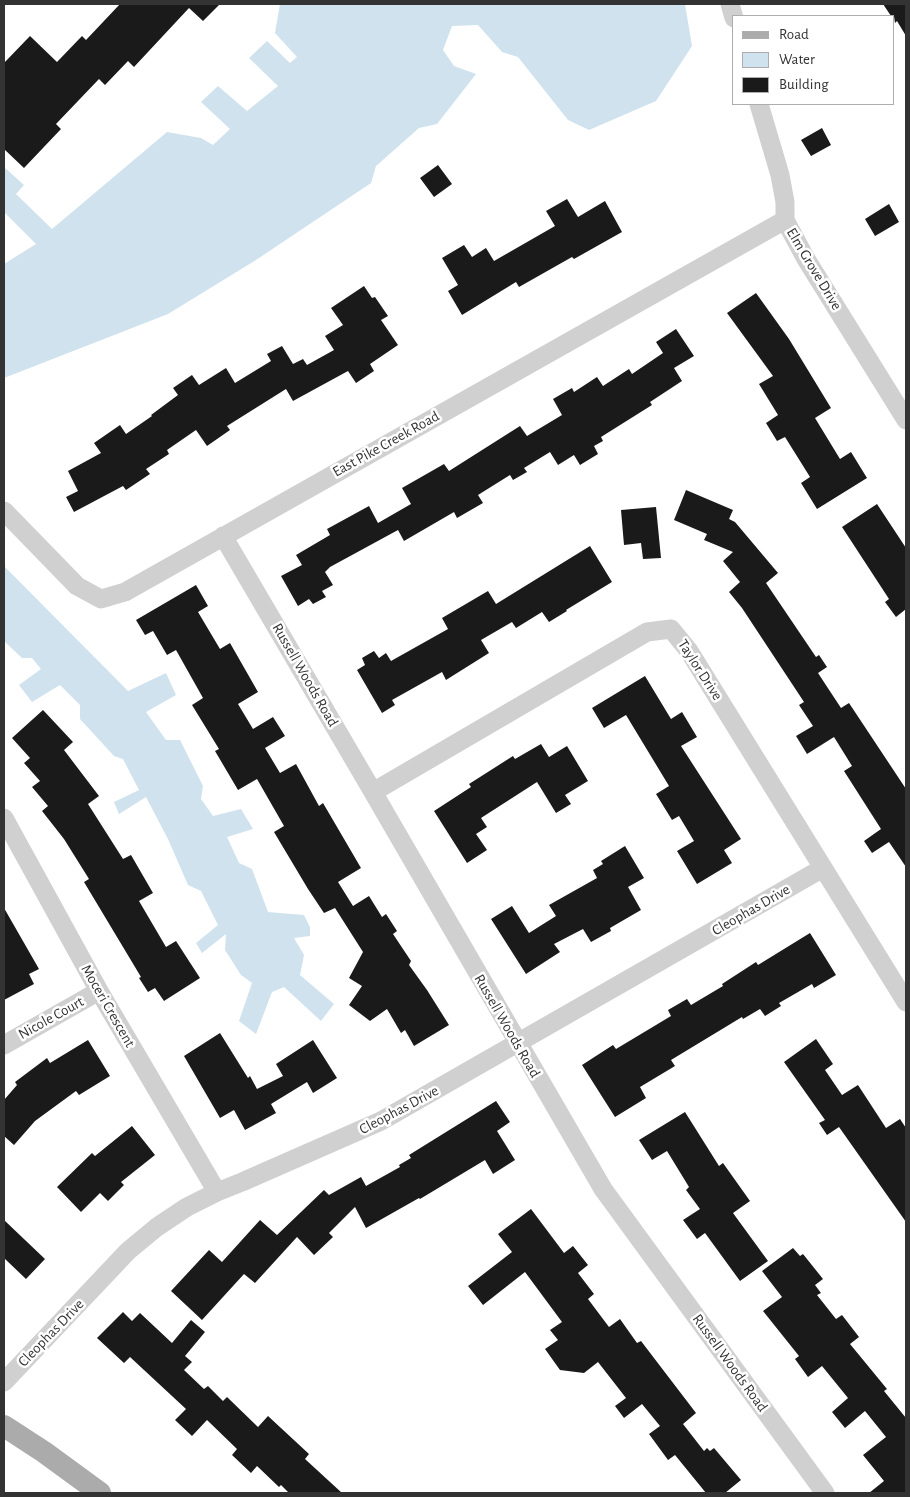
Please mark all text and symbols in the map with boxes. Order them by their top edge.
legend [732,15,895,105]
text: Road [779,27,809,42]
text: Water [779,52,815,67]
text: Building [779,77,829,92]
street label: Elm Grove Drive [782,225,846,313]
street label: East Pike Creek Road [329,407,443,481]
street label: Russell Woods Road [268,620,342,730]
street label: Taylor Drive [674,636,726,704]
street label: Cleophas Drive [709,880,793,940]
street label: Moceri Crescent [77,961,139,1051]
street label: Russell Woods Road [470,971,544,1081]
street label: Nicole Court [15,993,87,1043]
street label: Cleophas Drive [356,1082,442,1138]
street label: Cleophas Drive [14,1295,88,1371]
street label: Russell Woods Road [688,1311,772,1415]

